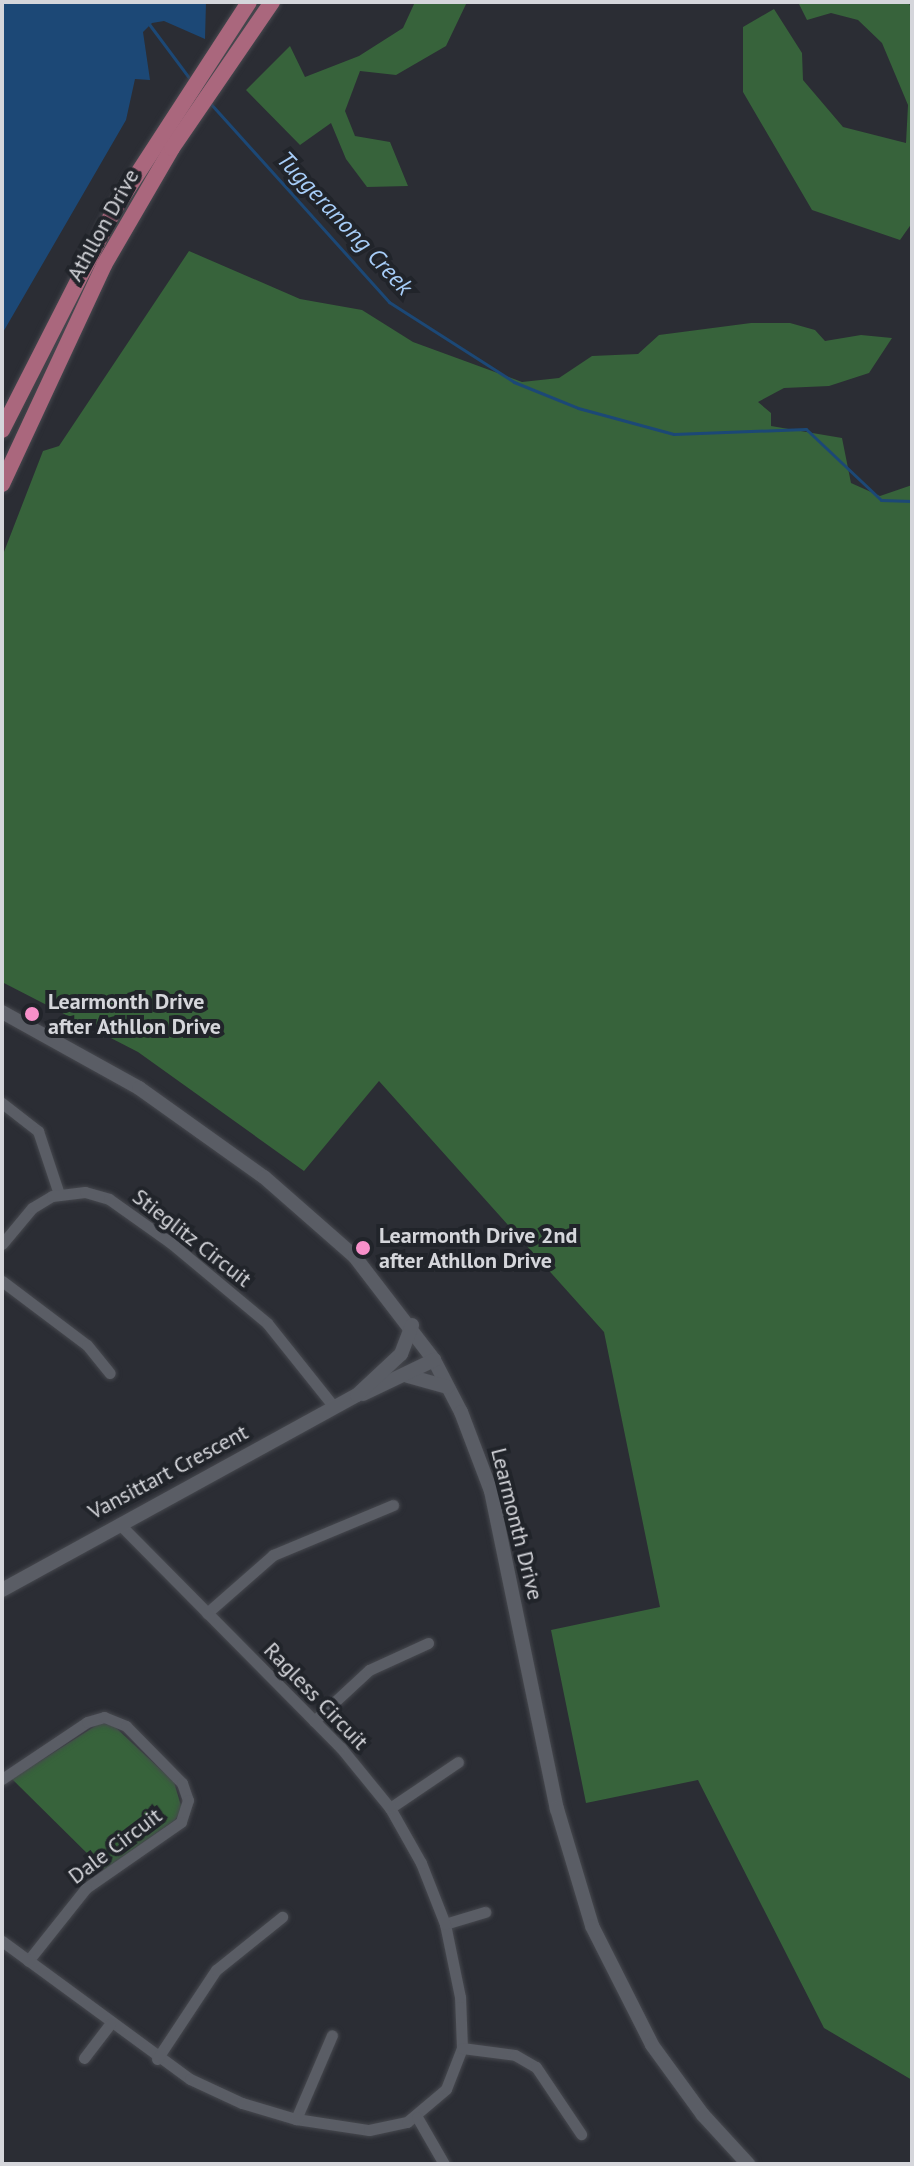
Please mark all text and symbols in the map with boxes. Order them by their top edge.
water label: Tuggeranong Creek [271,145,419,301]
street label: Athllon Drive [61,164,145,286]
place label: Learmonth Drive after Athllon Drive [48,988,222,1040]
marker: Learmonth Drive after Athllon Drive [23,1005,41,1023]
street label: Stieglitz Circuit [127,1183,257,1293]
place label: Learmonth Drive 2nd after Athllon Drive [379,1222,577,1274]
marker: Learmonth Drive 2nd after Athllon Drive [354,1239,372,1257]
street label: Vansittart Crescent [84,1419,252,1525]
street label: Learmonth Drive [485,1445,549,1603]
street label: Ragless Circuit [258,1637,374,1755]
street label: Dale Circuit [63,1802,167,1890]

